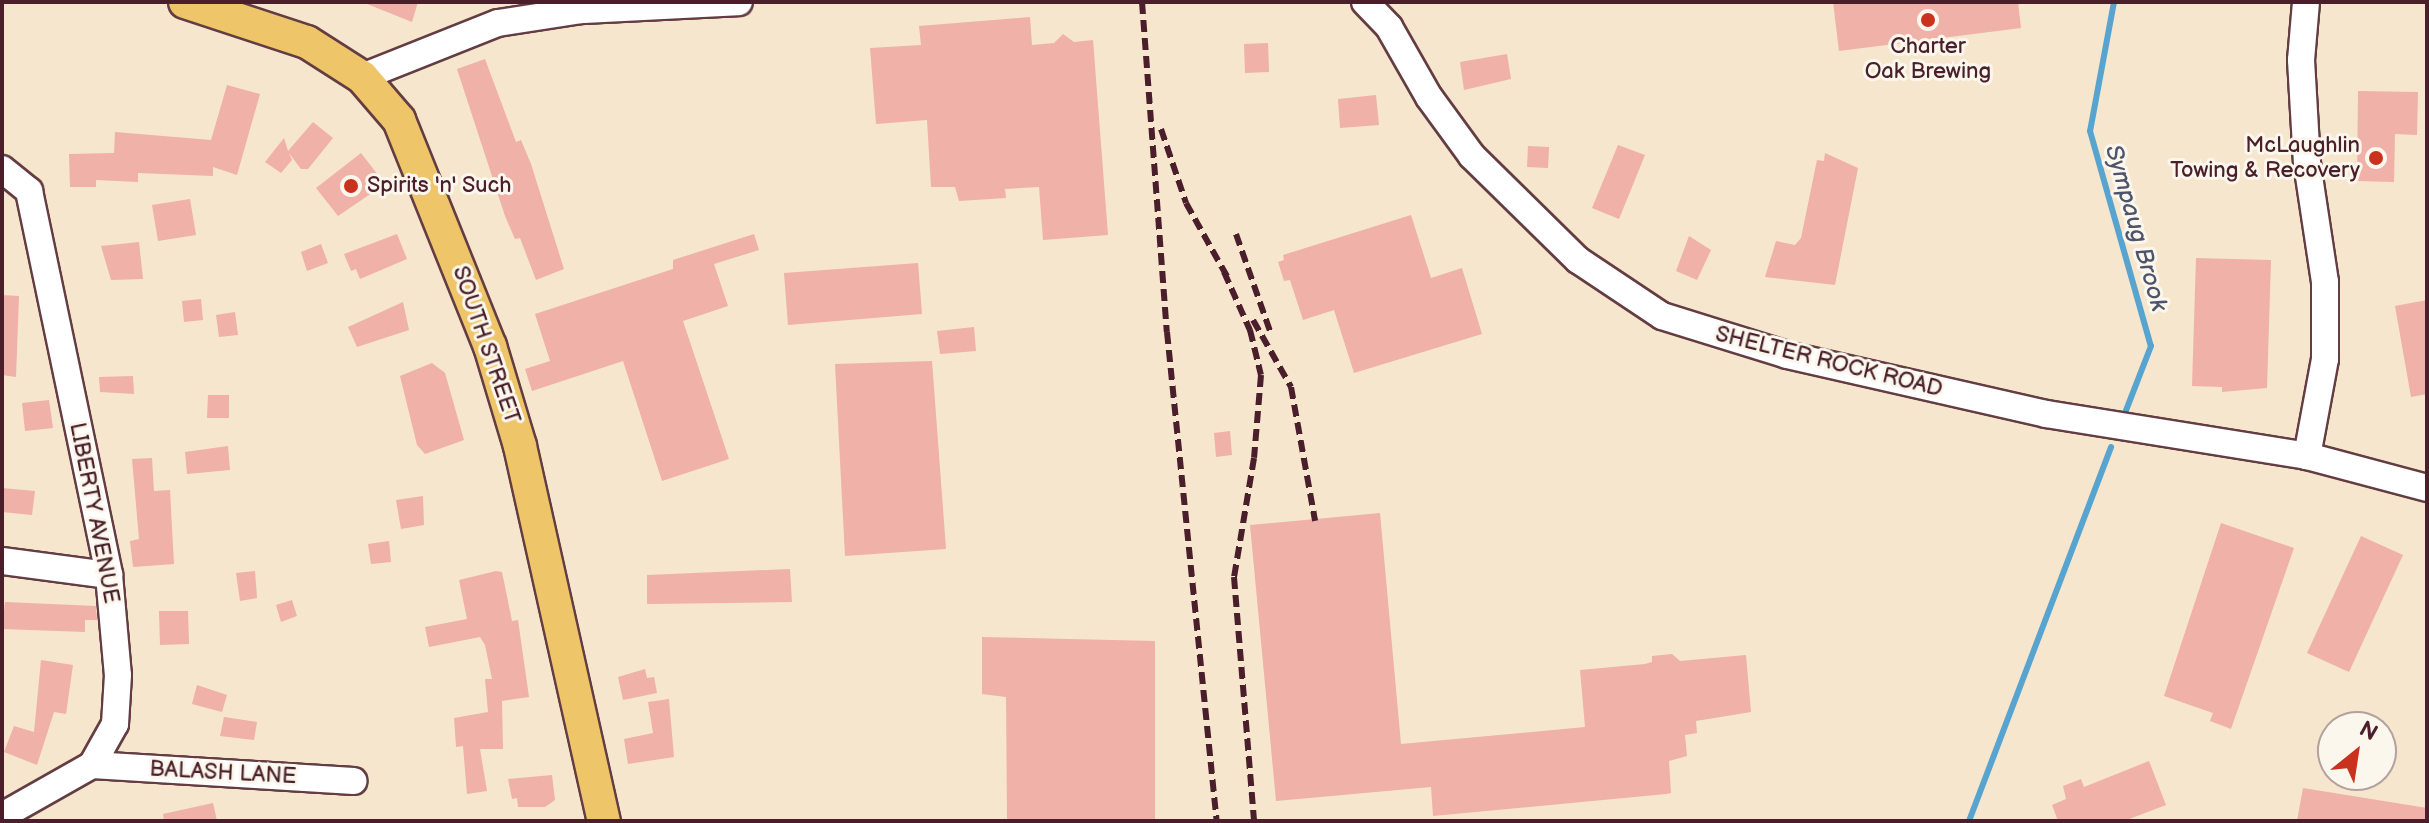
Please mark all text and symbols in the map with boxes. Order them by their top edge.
marker: Charter Oak Brewing [1919,11,1937,29]
place label: Charter Oak Brewing [1865,33,1991,84]
place label: McLaughlin Towing & Recovery [2170,132,2360,184]
water label: Sympaug Brook [2099,142,2173,314]
marker: McLaughlin Towing & Recovery [2367,149,2385,167]
place label: Spirits 'n' Such [367,173,512,199]
marker: Spirits 'n' Such [342,177,360,195]
street label: SOUTH STREET [447,262,525,428]
street label: SHELTER ROCK ROAD [1713,321,1945,403]
street label: LIBERTY AVENUE [64,420,124,606]
north arrow [2317,711,2397,791]
text: N [2354,716,2382,747]
street label: BALASH LANE [149,756,297,790]

